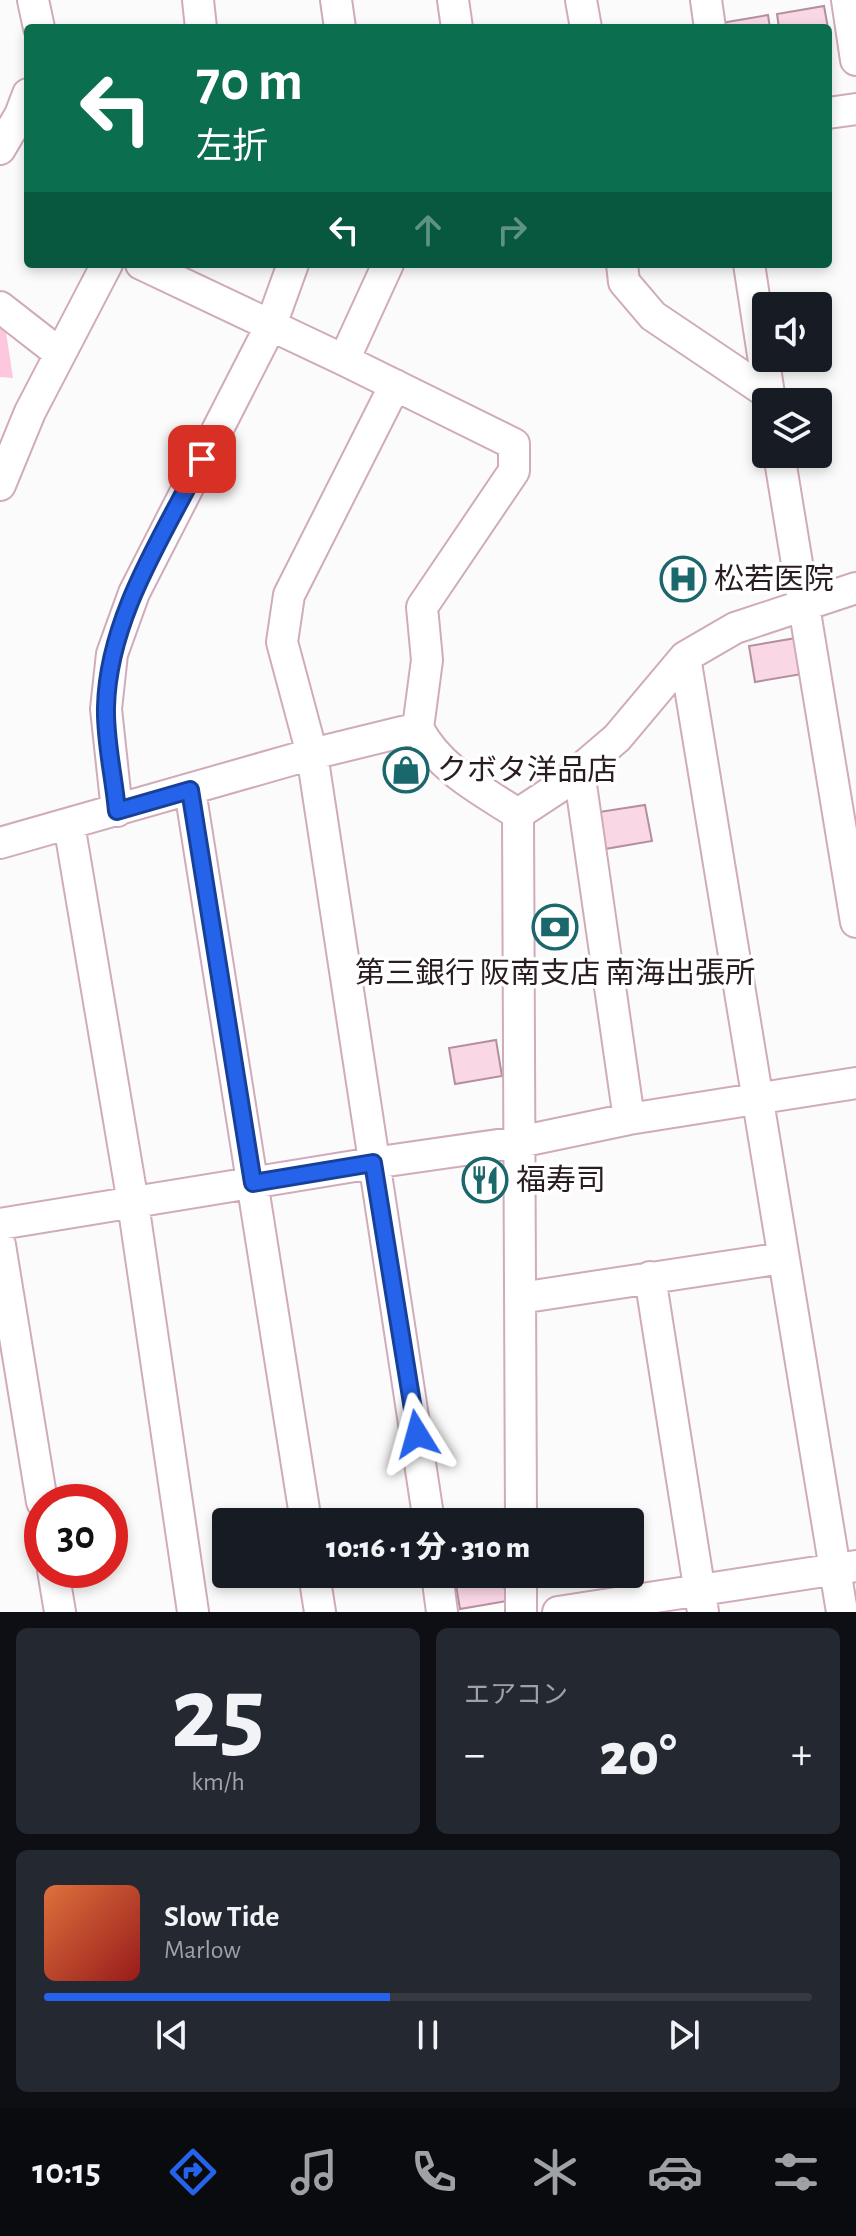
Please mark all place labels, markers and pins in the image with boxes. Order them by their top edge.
pin [168,425,236,493]
hospital icon: 松若医院 [659,555,707,603]
place label: 松若医院 [714,563,834,595]
shop icon: クボタ洋品店 [382,746,430,794]
place label: クボタ洋品店 [437,754,617,786]
bank icon: 第三銀行 阪南支店 南海出張所 [531,903,579,951]
place label: 第三銀行 阪南支店 南海出張所 [355,957,755,989]
restaurant icon: 福寿司 [461,1156,509,1204]
place label: 福寿司 [516,1164,606,1196]

